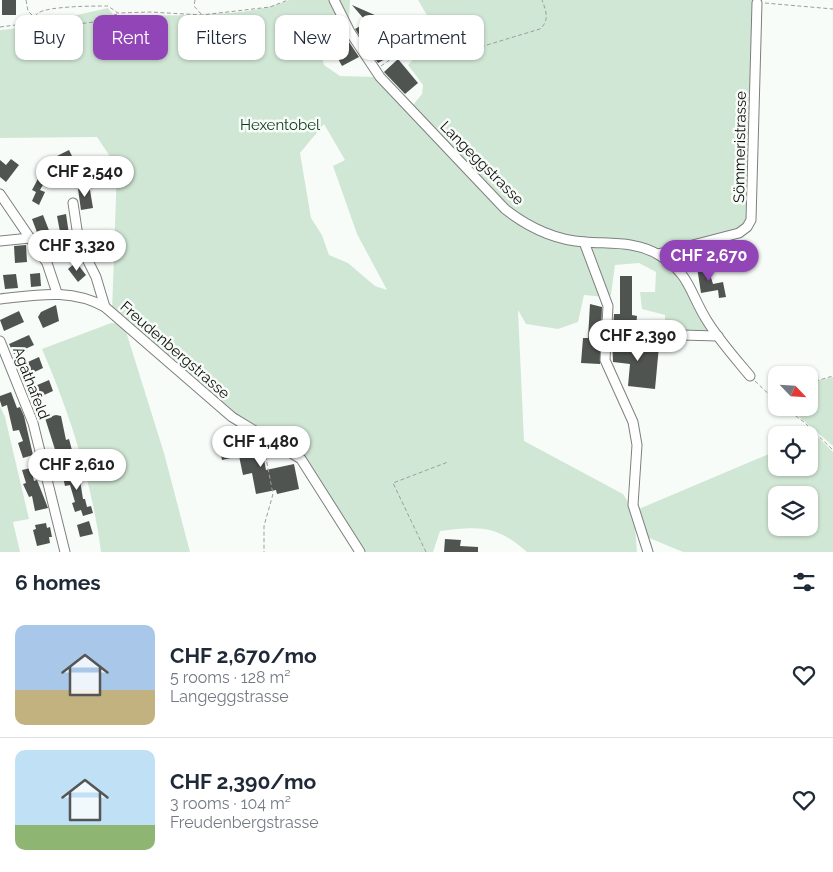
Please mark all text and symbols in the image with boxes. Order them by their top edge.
chip: Buy [15,15,83,60]
chip: Rent [93,15,168,60]
chip: Filters [178,15,265,60]
chip: New [275,15,349,60]
chip: Apartment [359,15,484,60]
street label: Sömmeristrasse [730,91,750,203]
park label: Hexentobel [240,116,321,134]
street label: Langeggstrasse [436,117,528,209]
pin: CHF 2,540 [28,156,142,198]
text: CHF 2,540 [47,162,123,181]
pin: CHF 3,320 [20,230,134,272]
text: CHF 3,320 [39,236,115,255]
pin: CHF 2,670 [652,240,766,282]
text: CHF 2,670 [671,246,747,265]
street label: Freudenbergstrasse [117,298,234,403]
pin: CHF 2,390 [581,320,695,362]
text: CHF 2,390 [600,326,676,345]
street label: Agathafeld [9,344,53,422]
north arrow [768,366,818,416]
map controls [768,366,818,536]
pin: CHF 1,480 [204,426,318,468]
button: locate [768,426,818,476]
text: CHF 1,480 [223,432,299,451]
pin: CHF 2,610 [20,448,134,491]
text: CHF 2,610 [39,455,115,474]
button: layers [768,486,818,536]
icon: filters [790,568,818,596]
text: 6 homes [15,570,101,595]
text: CHF 2,670/mo [170,643,317,668]
icon: home [55,645,115,705]
icon: heart [790,661,818,689]
text: 5 rooms · 128 m² [170,668,290,687]
text: Langeggstrasse [170,687,289,706]
text: CHF 2,390/mo [170,769,316,794]
icon: home [55,770,115,830]
icon: heart [790,786,818,814]
text: 3 rooms · 104 m² [170,794,291,813]
text: Freudenbergstrasse [170,813,319,832]

